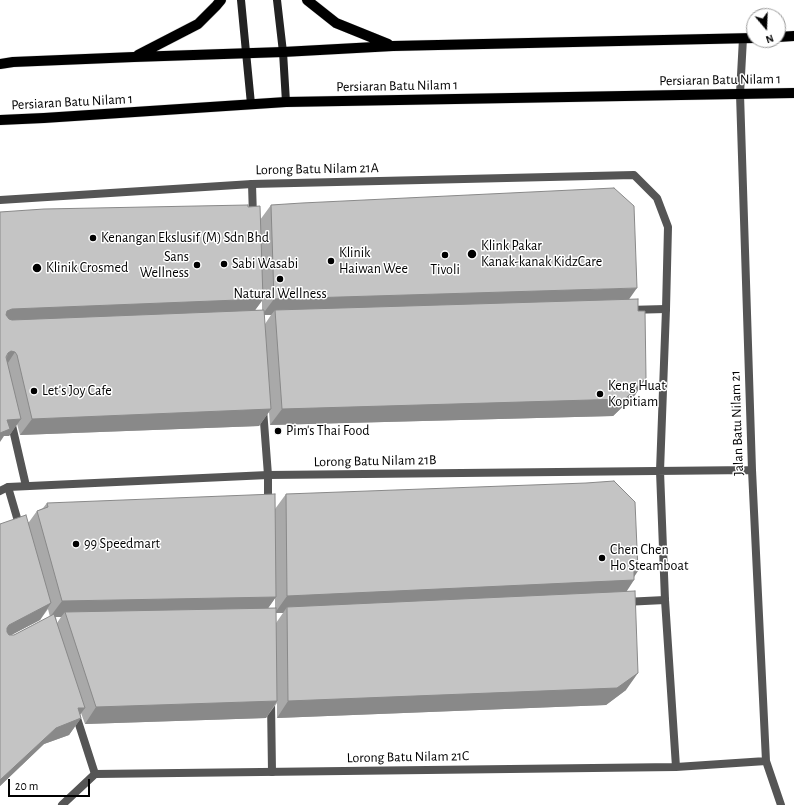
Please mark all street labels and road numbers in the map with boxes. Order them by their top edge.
street label: Persiaran Batu Nilam 1 [659,71,781,89]
street label: Persiaran Batu Nilam 1 [336,77,458,95]
street label: Persiaran Batu Nilam 1 [11,90,133,114]
street label: Lorong Batu Nilam 21A [255,160,379,178]
street label: Jalan Batu Nilam 21 [727,370,747,476]
street label: Lorong Batu Nilam 21B [313,452,437,470]
street label: Lorong Batu Nilam 21C [347,748,469,766]

